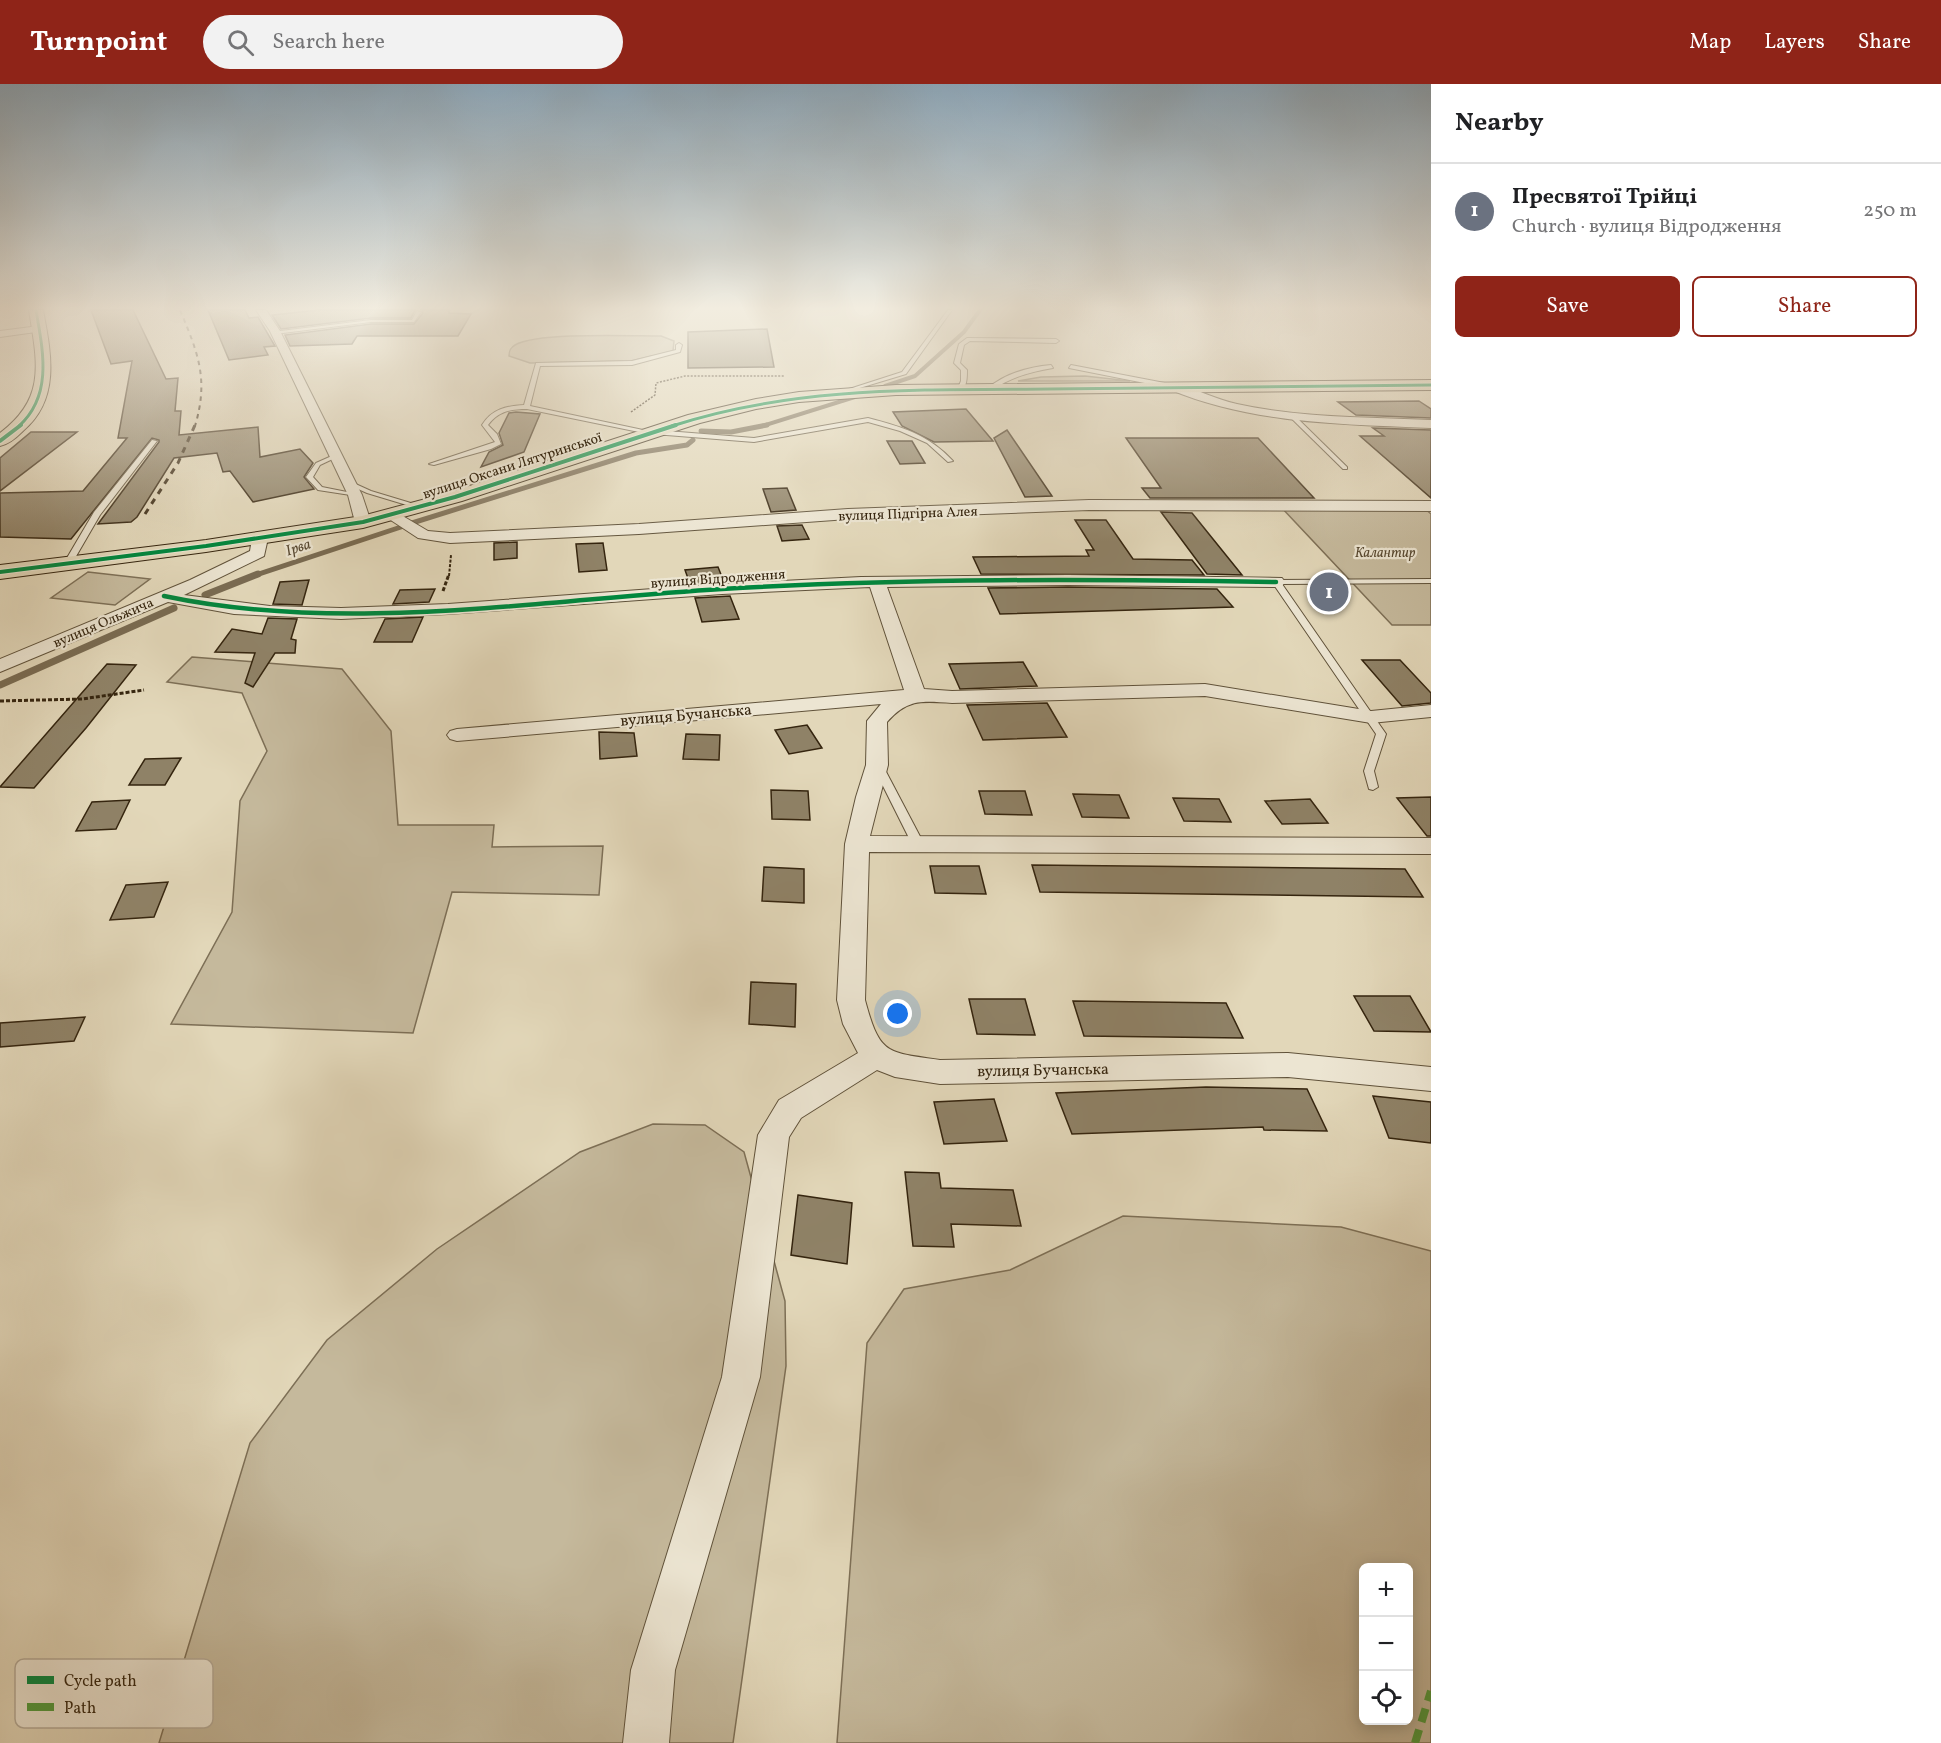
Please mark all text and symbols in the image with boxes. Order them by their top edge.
search box [203,15,623,69]
text: Turnpoint [30,23,167,62]
icon: search [224,26,257,59]
text: Search here [272,27,385,58]
text: Map [1689,28,1731,57]
text: Layers [1764,28,1825,57]
text: Share [1858,28,1911,57]
text: Nearby [1455,105,1544,141]
text: Пресвятої Трійці [1512,182,1697,213]
text: 1 [1470,197,1479,225]
text: 250 m [1863,197,1917,225]
text: Church · вулиця Відродження [1512,213,1781,241]
button: Save [1455,276,1680,337]
button: Share [1692,276,1917,337]
street label: вулиця Оксани Лятуринської [420,428,605,504]
street label: вулиця Підгірна Алея [838,503,978,526]
water label: Ірва [283,534,314,562]
park label: Калантир [1355,544,1416,563]
street label: вулиця Відродження [650,565,786,594]
pin: 1 [1310,570,1348,614]
street label: вулиця Ольжича [50,594,157,653]
street label: вулиця Бучанська [619,699,753,733]
your location [883,999,912,1028]
street label: вулиця Бучанська [977,1059,1109,1083]
map controls [1359,1563,1413,1725]
button: + [1359,1563,1413,1617]
button: − [1359,1617,1413,1671]
legend [15,1659,213,1728]
text: Cycle path [64,1671,137,1693]
button: locate [1359,1671,1413,1725]
text: Path [64,1698,96,1720]

